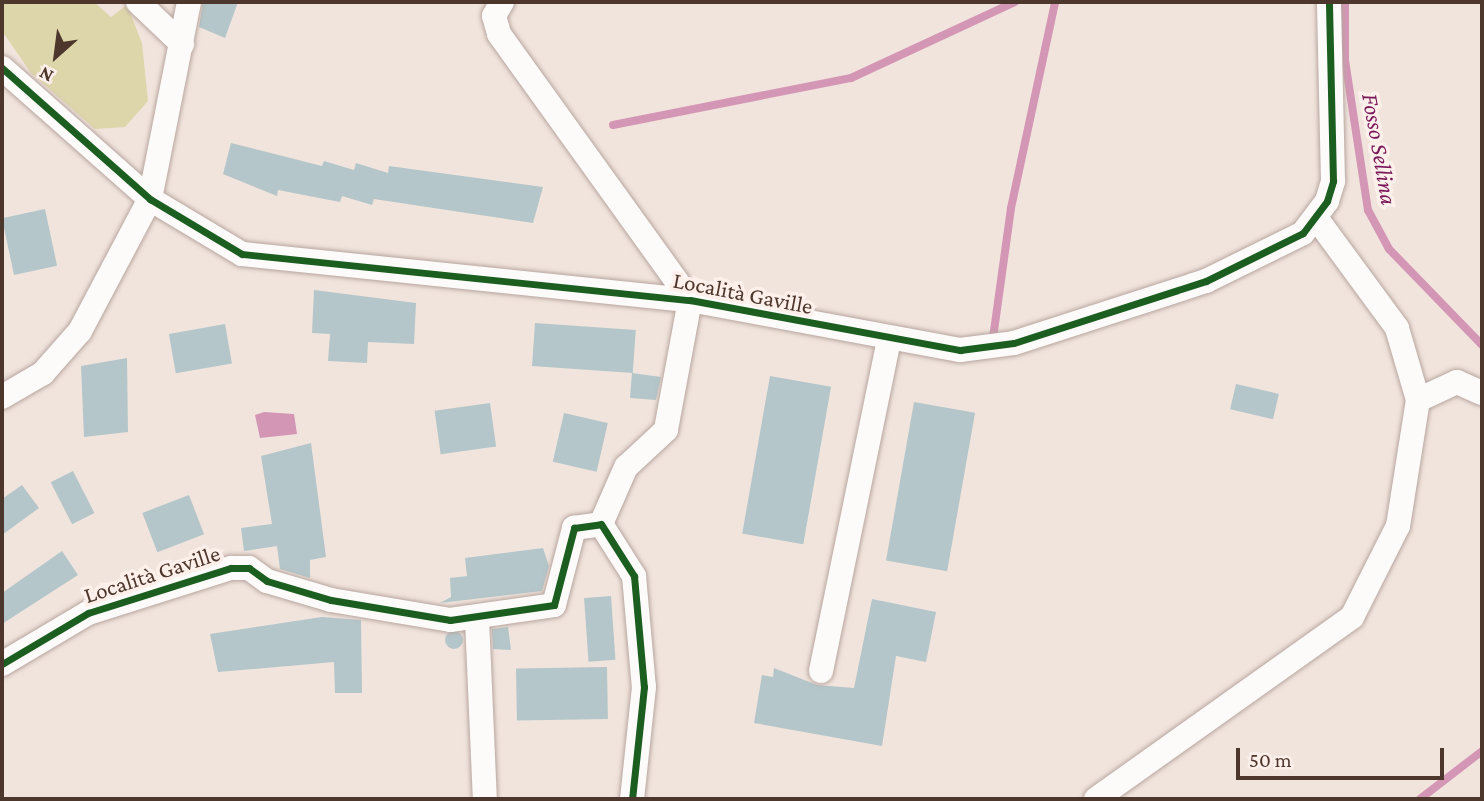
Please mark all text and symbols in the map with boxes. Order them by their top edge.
north arrow [21,21,91,91]
text: N [35,63,57,87]
water label: Fosso Sellina [1356,91,1404,207]
street label: Località Gaville [671,266,815,320]
street label: Località Gaville [80,539,224,609]
scale bar [1239,734,1447,778]
text: 50 m [1249,748,1292,772]

